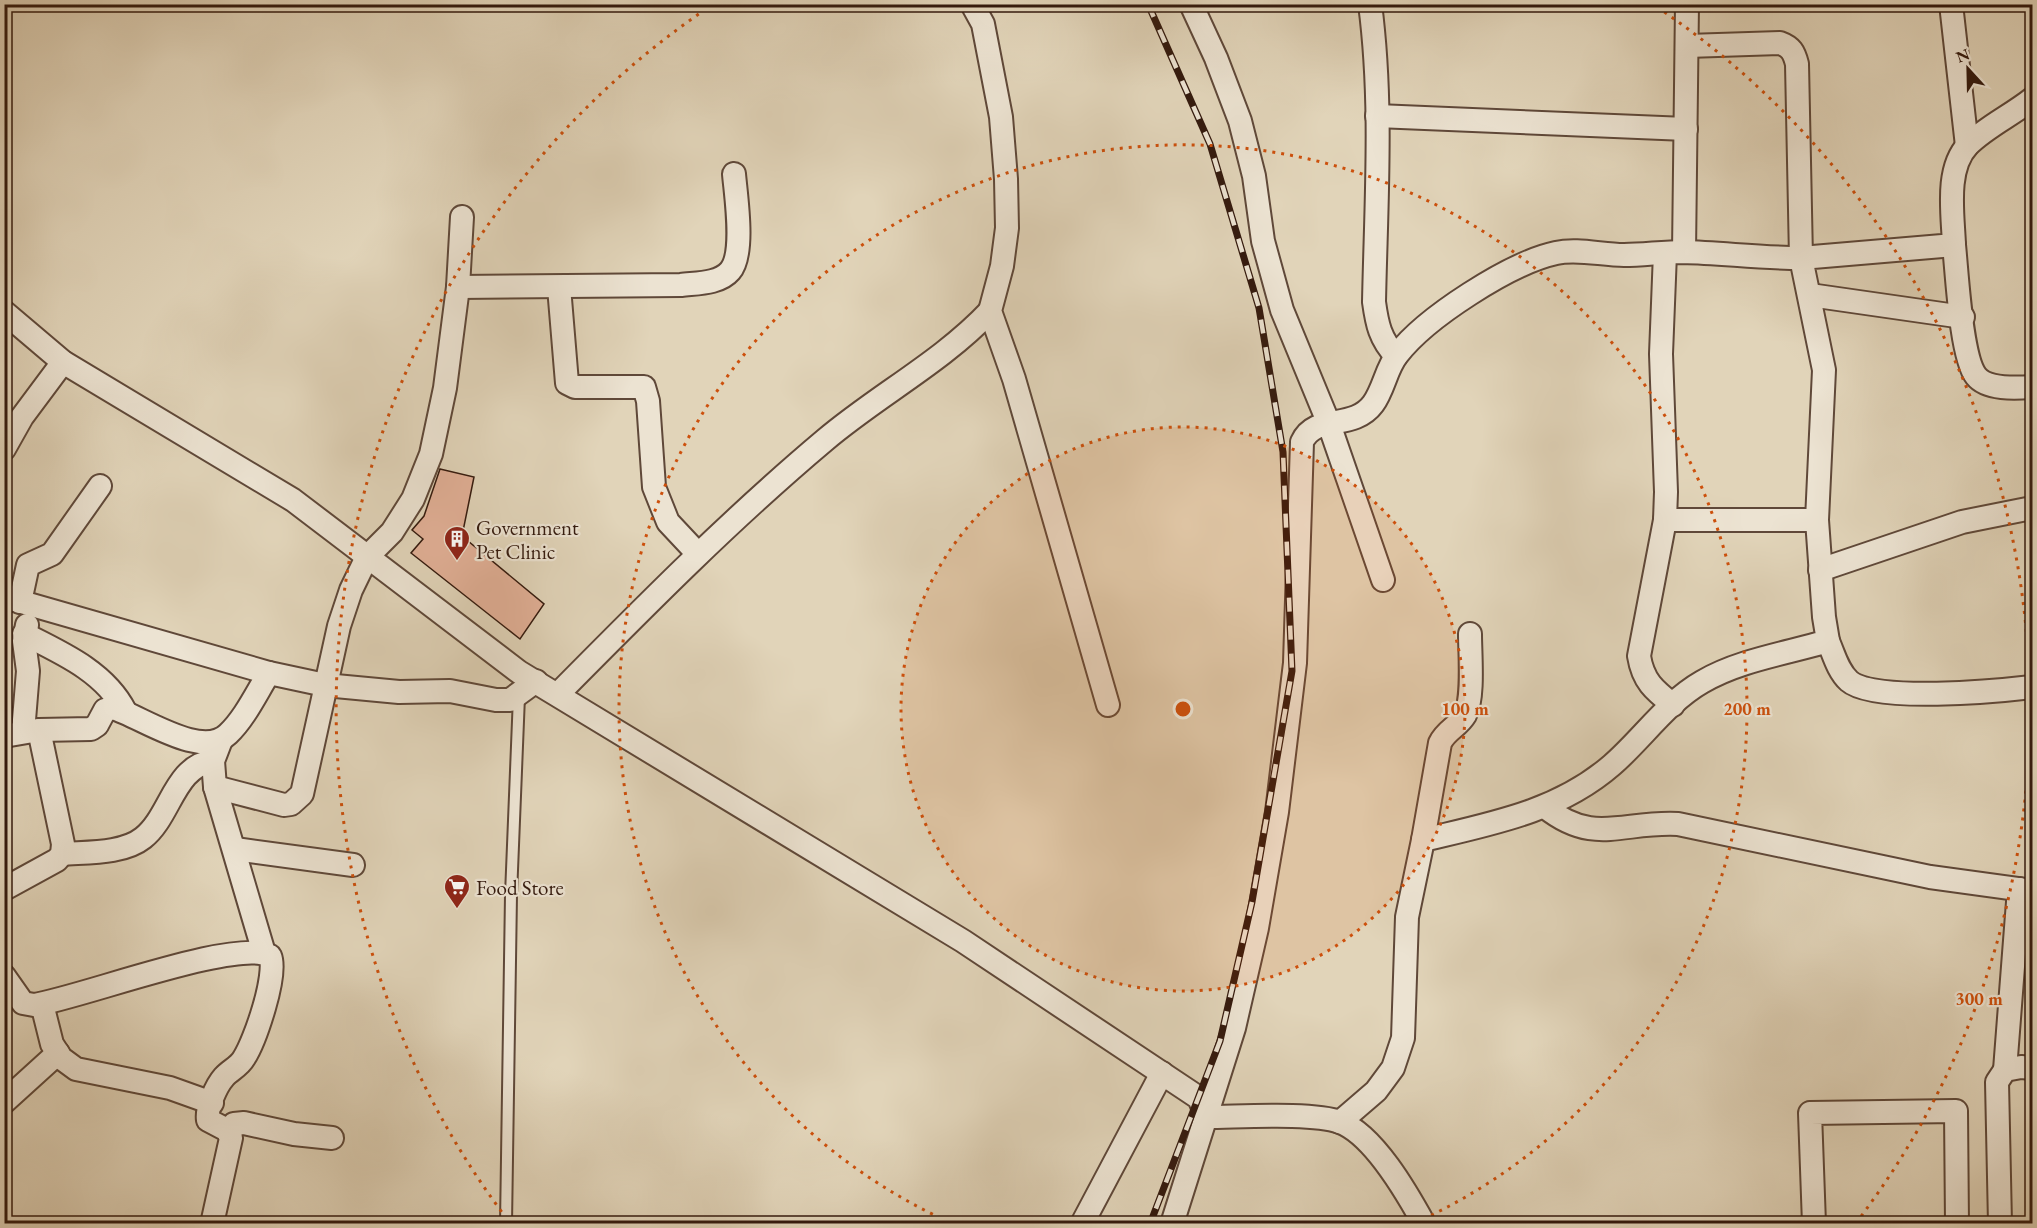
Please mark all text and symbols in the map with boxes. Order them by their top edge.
north arrow [1938,39,1998,99]
text: N [1953,43,1973,68]
place label: Government Pet Clinic [476,514,579,565]
building icon: Government Pet Clinic [442,524,472,562]
text: 100 m [1441,697,1489,720]
text: 200 m [1723,697,1771,720]
centre of rings [1173,699,1193,719]
supermarket icon: Food Store [442,872,472,910]
place label: Food Store [476,874,564,901]
text: 300 m [1955,987,2003,1010]

